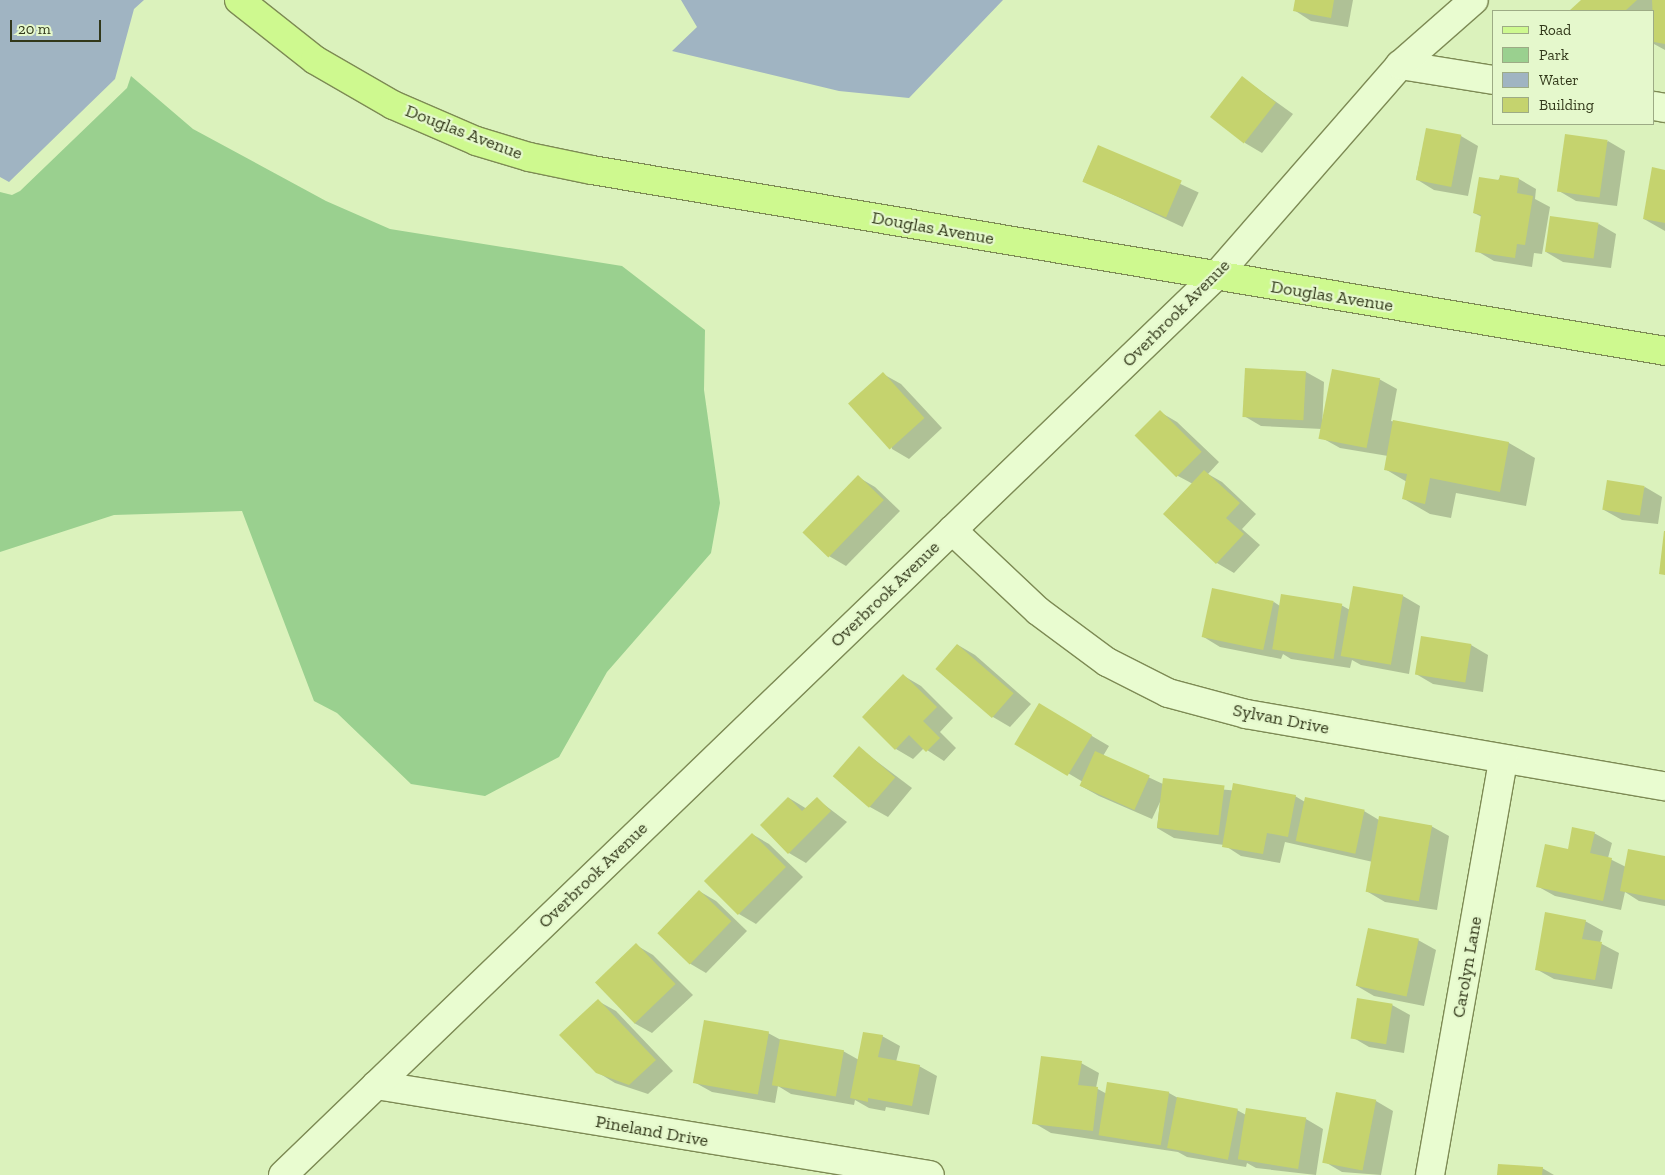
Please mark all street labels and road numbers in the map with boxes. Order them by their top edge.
street label: Douglas Avenue [402,100,526,164]
street label: Douglas Avenue [870,207,996,249]
street label: Overbrook Avenue [1117,254,1235,372]
street label: Douglas Avenue [1269,276,1395,316]
street label: Overbrook Avenue [826,536,944,652]
street label: Sylvan Drive [1231,699,1331,739]
street label: Overbrook Avenue [534,817,652,933]
street label: Carolyn Lane [1447,915,1487,1019]
street label: Pineland Drive [594,1110,710,1152]

